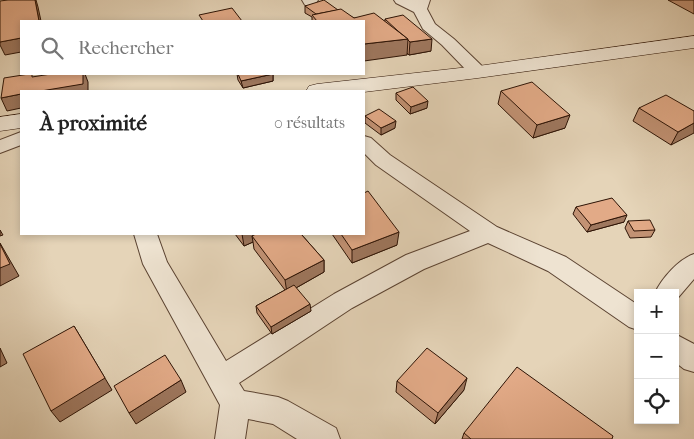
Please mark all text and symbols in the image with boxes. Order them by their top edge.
search box [20,20,365,75]
icon: search [38,34,66,62]
text: Rechercher [78,37,174,59]
text: À proximité [40,111,147,135]
text: 0 résultats [274,113,345,132]
map controls [634,289,679,424]
button: + [634,289,679,334]
button: − [634,334,679,379]
button: locate [634,379,679,424]

